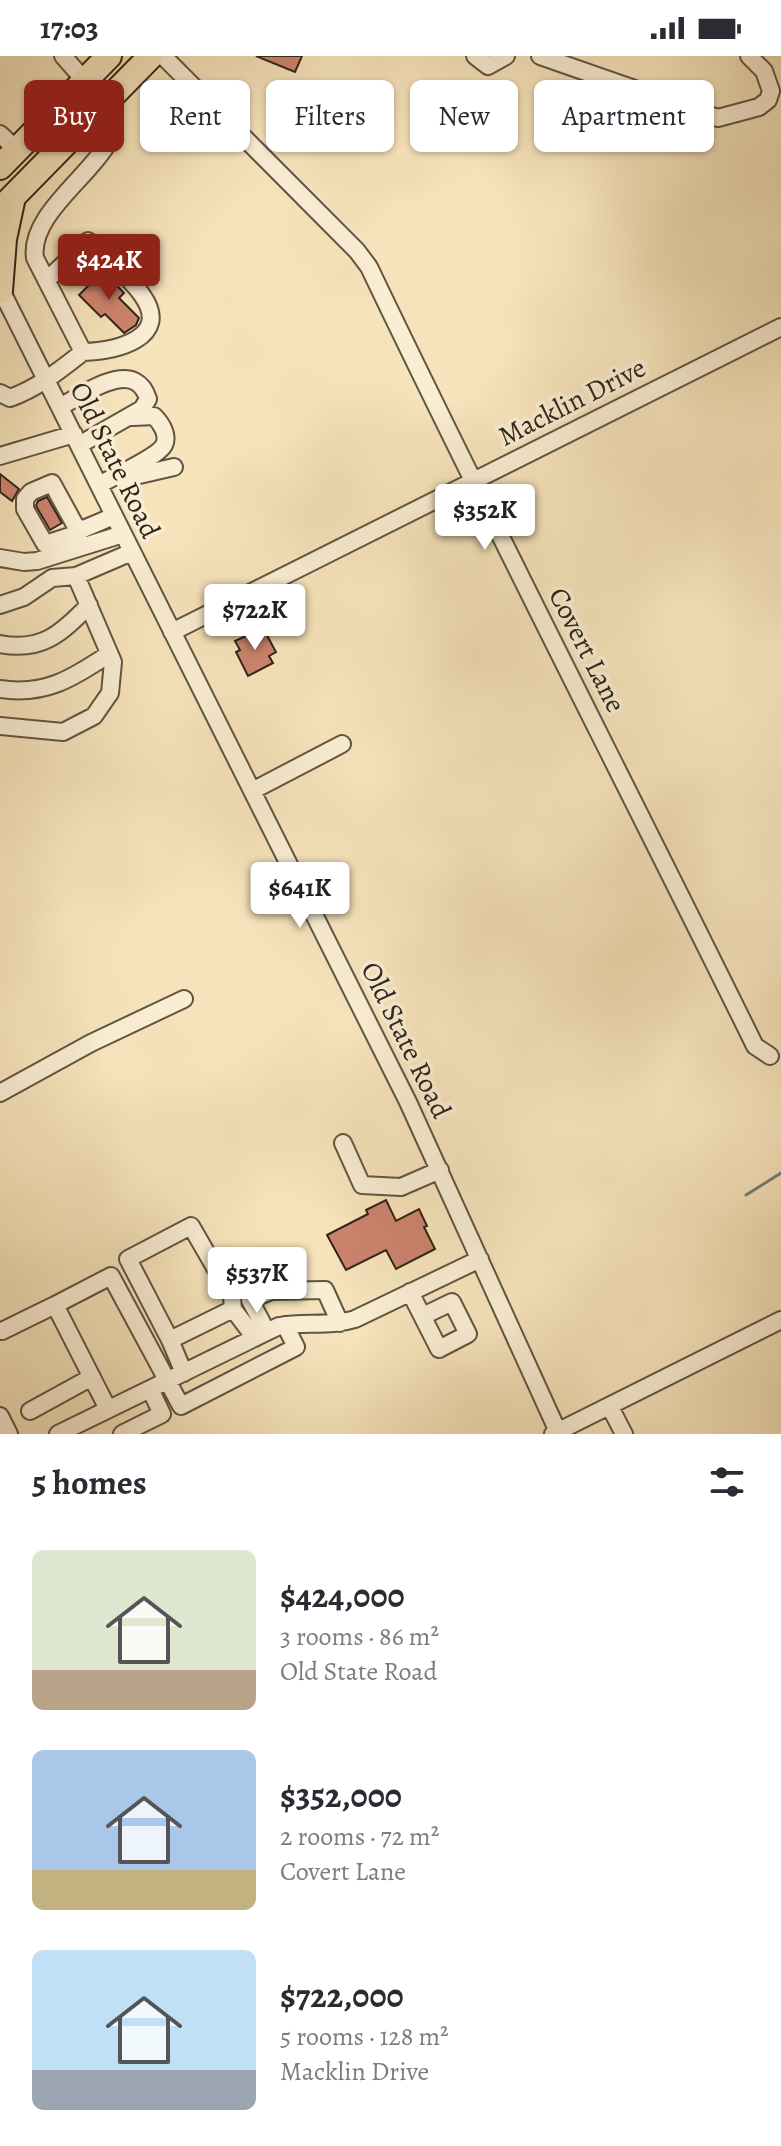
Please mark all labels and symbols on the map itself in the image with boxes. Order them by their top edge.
pin: $424K [53,234,165,302]
street label: Macklin Drive [492,349,652,455]
street label: Old State Road [61,375,170,545]
pin: $352K [429,484,541,552]
street label: Covert Lane [539,581,635,719]
pin: $722K [199,584,311,652]
pin: $641K [244,862,356,930]
street label: Old State Road [352,955,461,1125]
pin: $537K [201,1247,313,1315]

